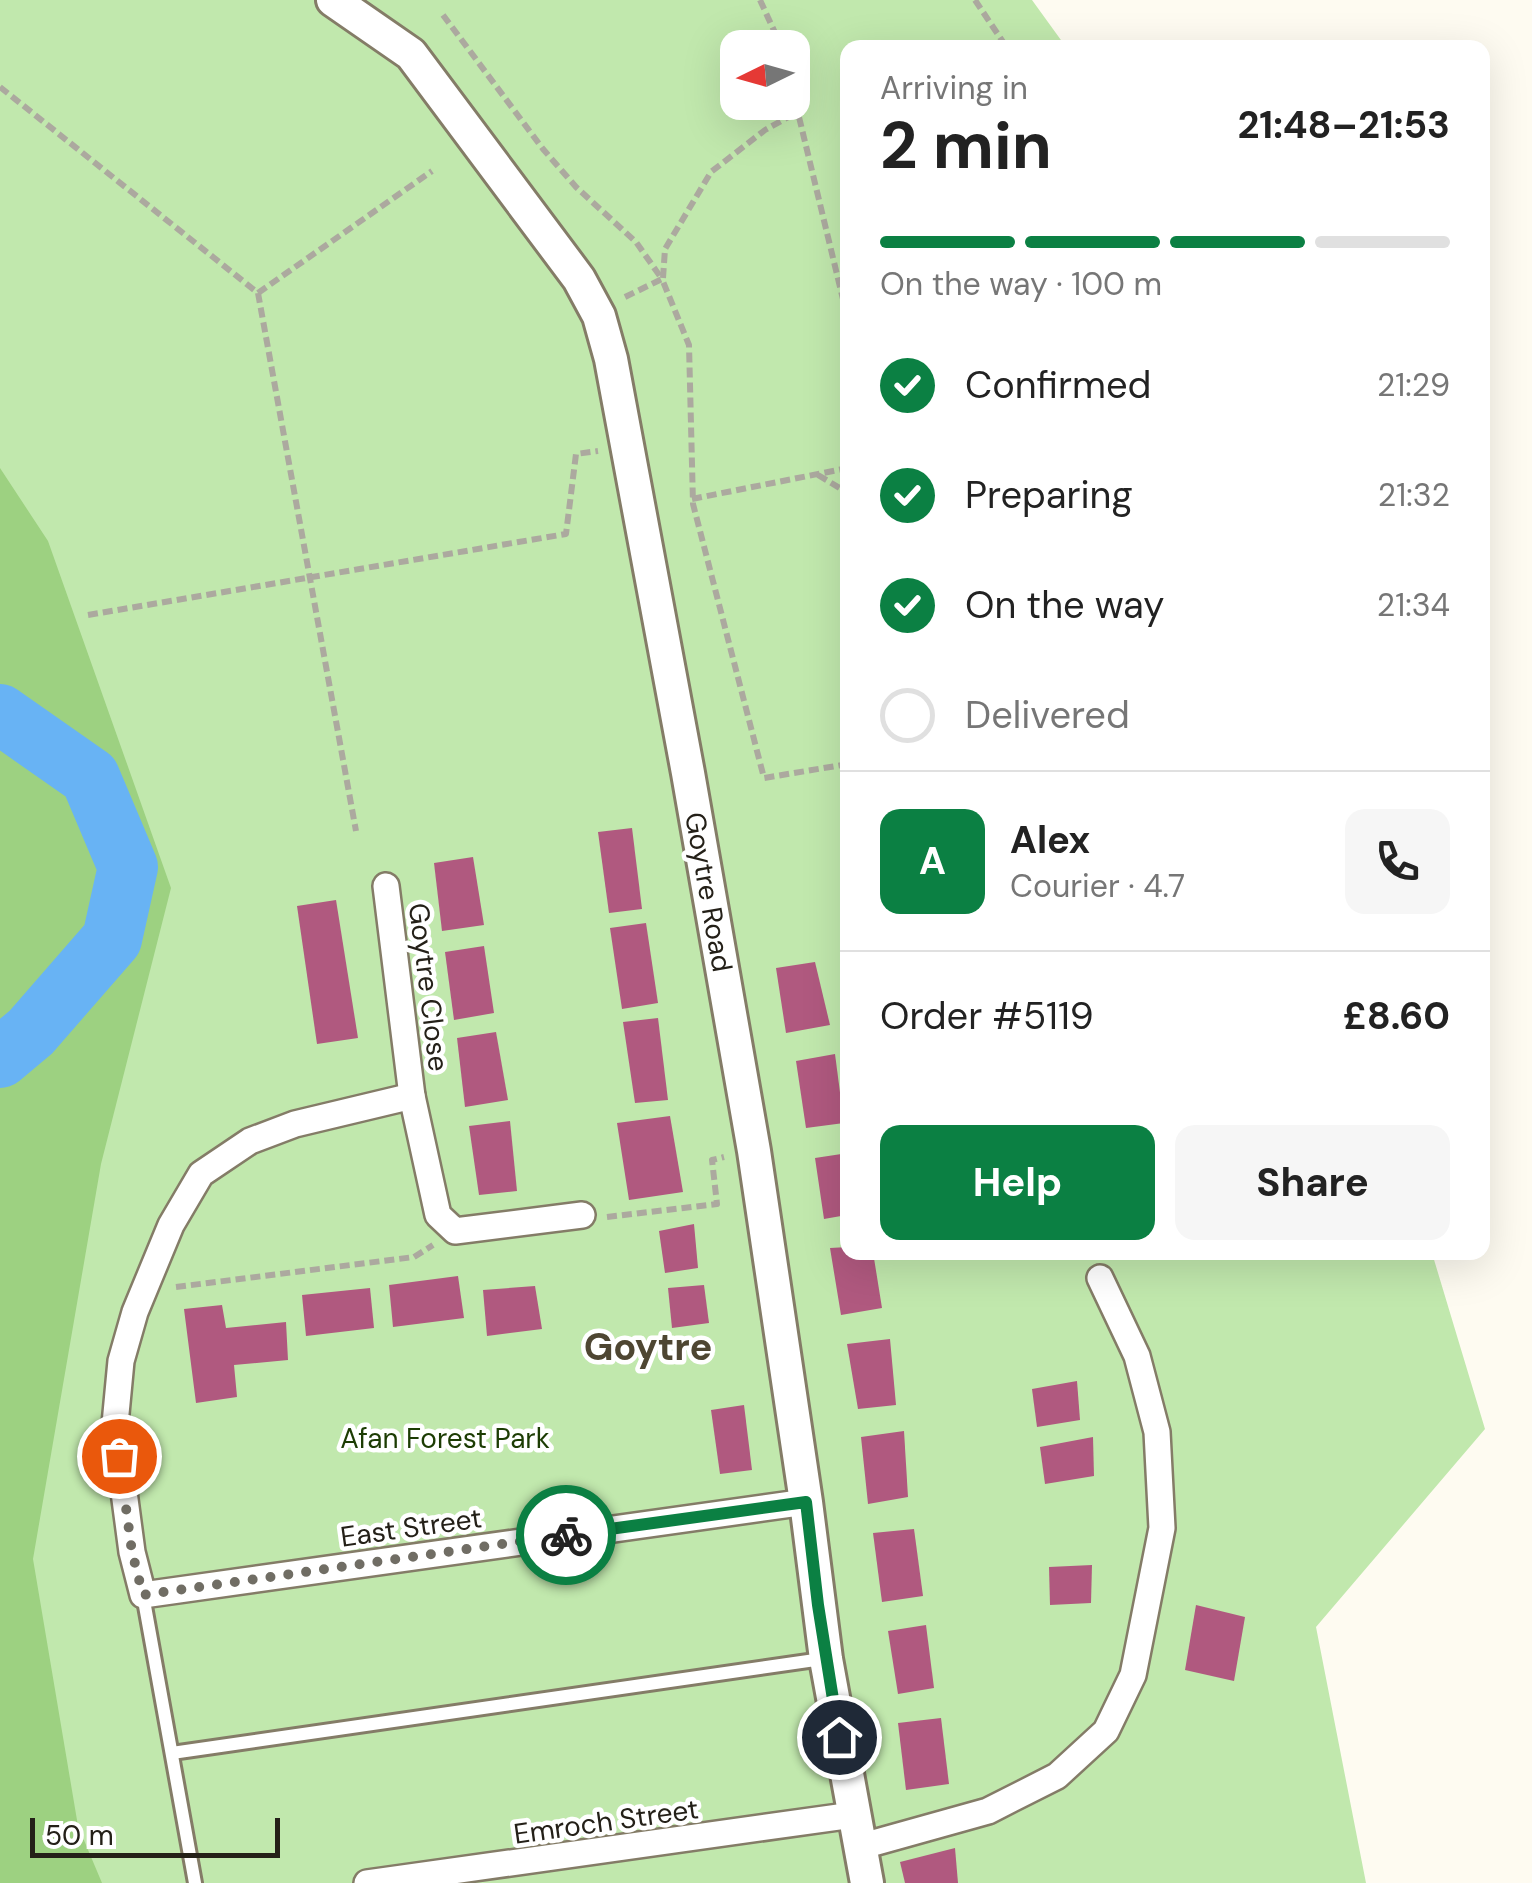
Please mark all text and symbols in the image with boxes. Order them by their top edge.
north arrow [720,30,810,120]
map controls [720,30,810,120]
text: Arriving in [880,67,1028,109]
text: 21:48–21:53 [1237,100,1450,150]
text: 2 min [880,104,1052,188]
text: On the way · 100 m [880,263,1162,305]
icon: check [880,358,935,413]
text: Confirmed [965,360,1151,410]
text: 21:29 [1377,364,1450,406]
icon: check [880,468,935,523]
text: Preparing [965,470,1133,520]
text: 21:32 [1378,474,1450,516]
icon: check [880,578,935,633]
text: On the way [965,580,1164,630]
text: 21:34 [1377,584,1450,626]
text: Delivered [965,690,1130,740]
street label: Goytre Road [676,809,741,975]
button: phone [1345,809,1450,914]
text: Alex [1010,815,1090,865]
text: A [919,836,946,886]
text: Courier · 4.7 [1010,865,1185,907]
street label: Goytre Close [400,901,457,1073]
text: Order #5119 [880,991,1094,1041]
text: £8.60 [1343,991,1450,1041]
button: Help [880,1125,1155,1240]
button: Share [1175,1125,1450,1240]
district label: Goytre [584,1322,712,1372]
pin [77,1414,162,1499]
park label: Afan Forest Park [340,1420,550,1457]
icon: bag [92,1429,147,1484]
courier [516,1485,616,1585]
street label: East Street [338,1499,484,1556]
icon: bike [539,1508,594,1563]
pin [797,1695,882,1780]
icon: home [812,1710,867,1765]
street label: Emroch Street [511,1790,701,1853]
scale bar [30,1813,280,1858]
text: 50 m [45,1817,114,1854]

